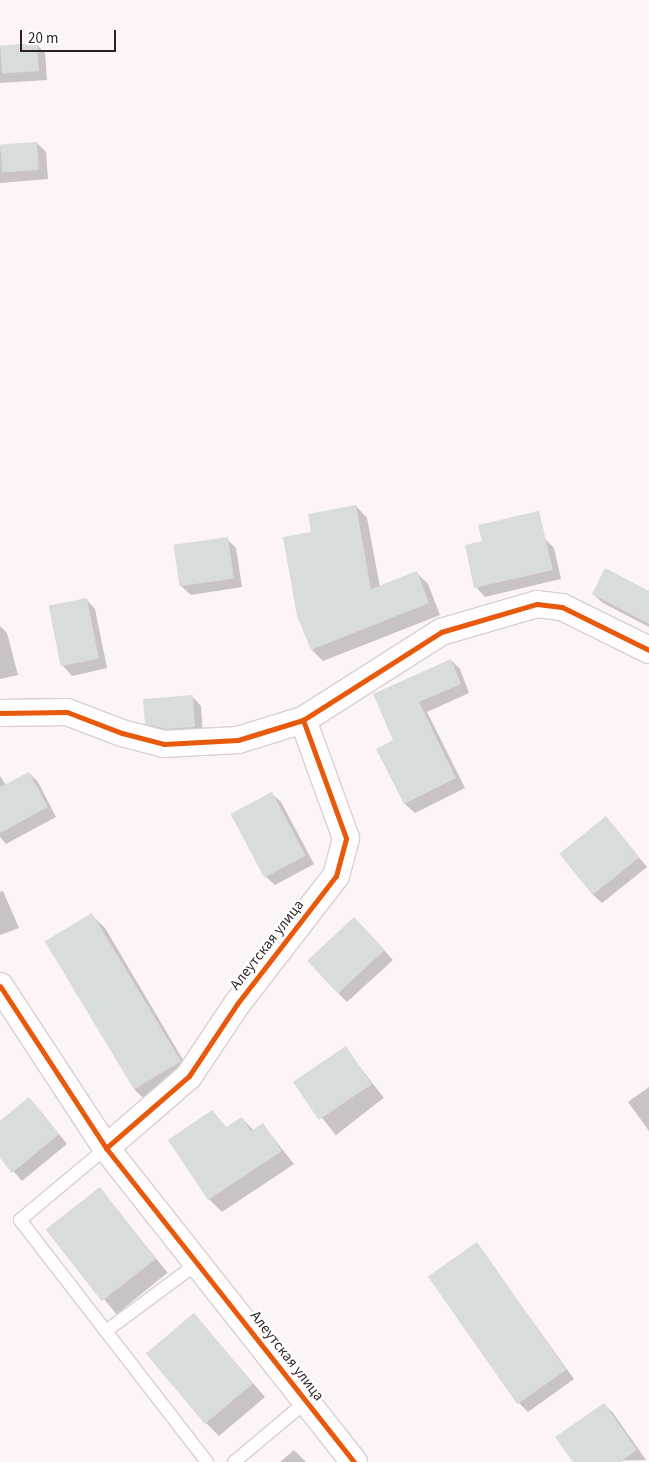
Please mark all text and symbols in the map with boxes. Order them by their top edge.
scale bar [22,20,119,52]
text: 20 m [28,28,58,49]
street label: Алеутская улица [226,896,308,994]
street label: Алеутская улица [246,1307,328,1405]

